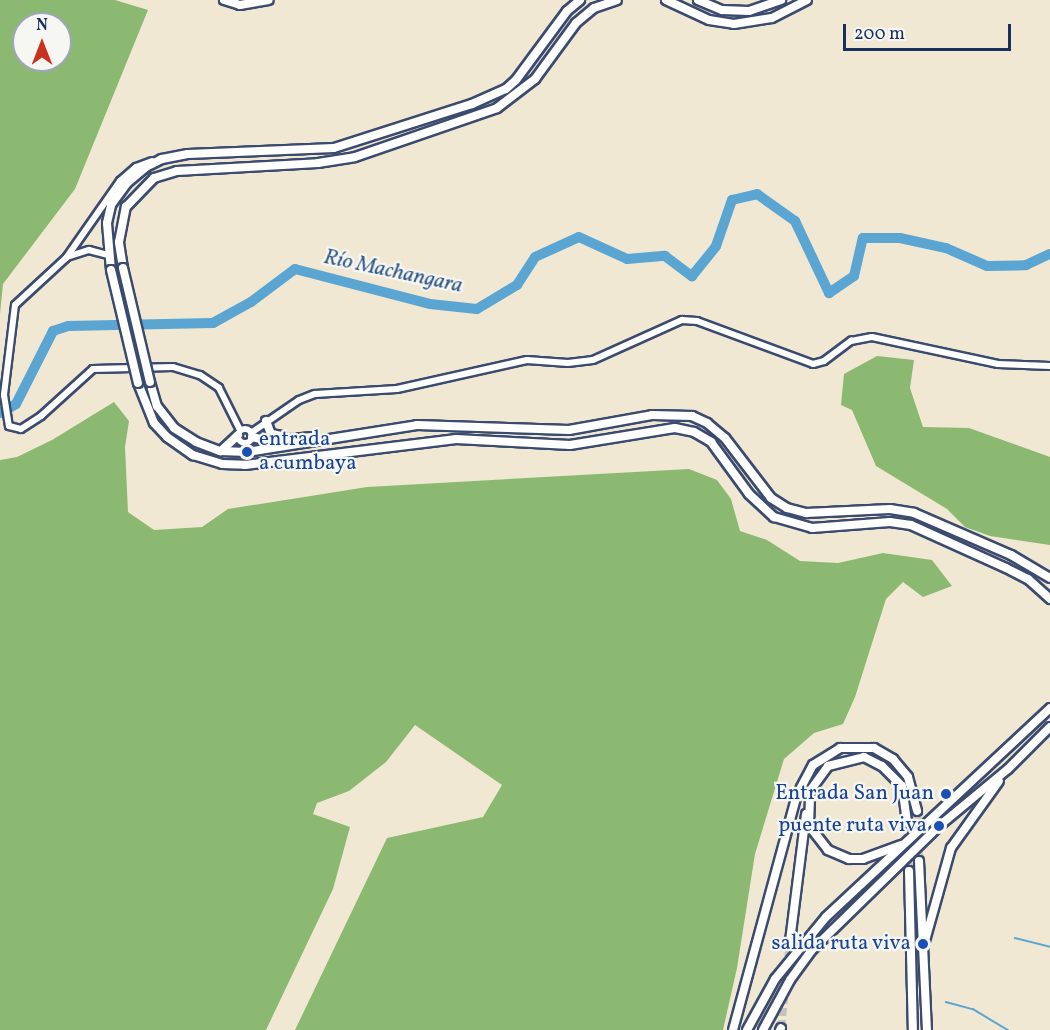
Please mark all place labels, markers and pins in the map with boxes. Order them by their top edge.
place label: entrada a cumbaya [259,427,357,477]
marker: entrada a cumbaya [240,445,254,459]
place label: Entrada San Juan [775,781,934,807]
marker: Entrada San Juan [939,787,953,801]
place label: puente ruta viva [778,813,927,839]
marker: puente ruta viva [932,819,946,833]
place label: salida ruta viva [771,931,911,957]
marker: salida ruta viva [916,937,930,951]

